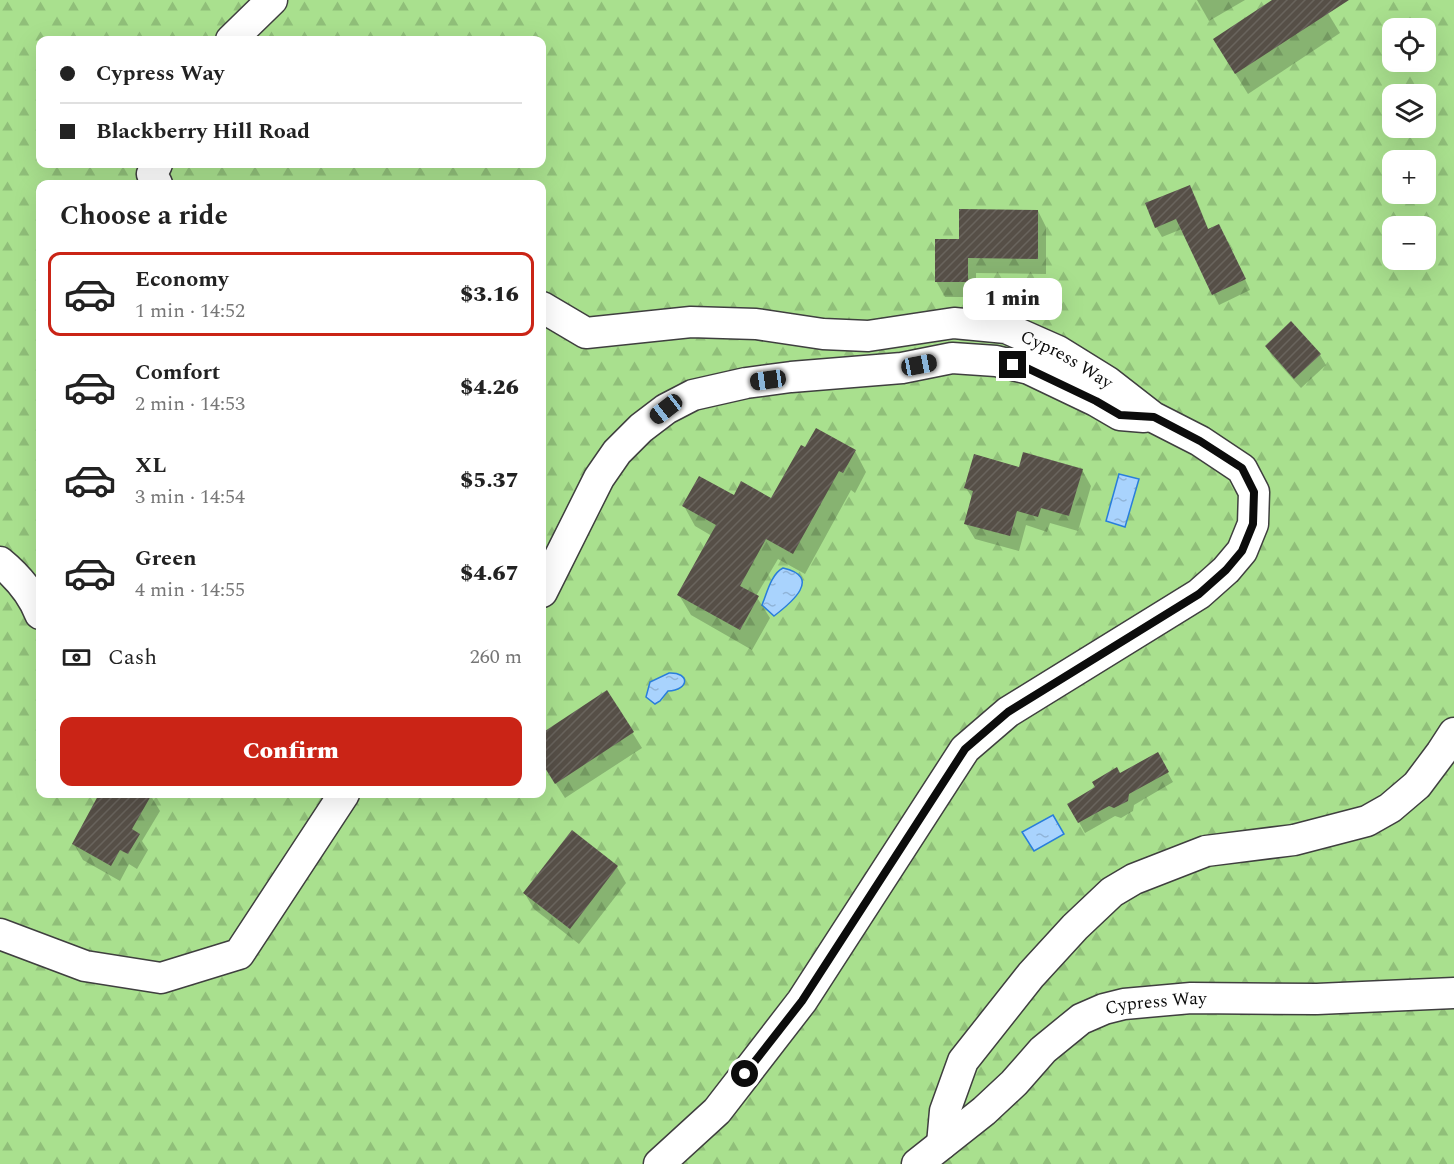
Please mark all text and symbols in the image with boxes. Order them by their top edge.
map controls [1382,18,1436,270]
button: locate [1382,18,1436,72]
text: Cypress Way [96,57,224,90]
button: layers [1382,84,1436,138]
text: Blackberry Hill Road [96,115,310,148]
button: + [1382,150,1436,204]
text: Choose a ride [60,195,228,237]
button: − [1382,216,1436,270]
text: Economy [135,263,228,296]
icon: car [63,267,117,321]
text: $3.16 [460,278,519,311]
callout: 1 min [964,278,1062,320]
text: 1 min [985,284,1040,314]
text: 1 min · 14:52 [135,296,245,326]
street label: Cypress Way [1016,323,1119,396]
route end [999,351,1026,378]
car [900,353,938,377]
text: Comfort [135,356,220,389]
icon: car [63,360,117,414]
car [749,369,787,391]
text: $4.26 [460,371,519,404]
text: 2 min · 14:53 [135,389,245,419]
car [646,391,686,427]
text: XL [135,449,166,482]
icon: car [63,453,117,507]
text: $5.37 [460,464,519,497]
text: 3 min · 14:54 [135,482,245,512]
text: Green [135,542,197,575]
icon: car [63,546,117,600]
text: $4.67 [460,557,519,590]
text: 4 min · 14:55 [135,575,245,605]
icon: cash [60,641,93,674]
text: Cash [108,641,157,674]
text: 260 m [470,642,522,672]
button: Confirm [60,717,522,786]
street label: Cypress Way [1102,984,1208,1022]
route start [731,1060,758,1087]

